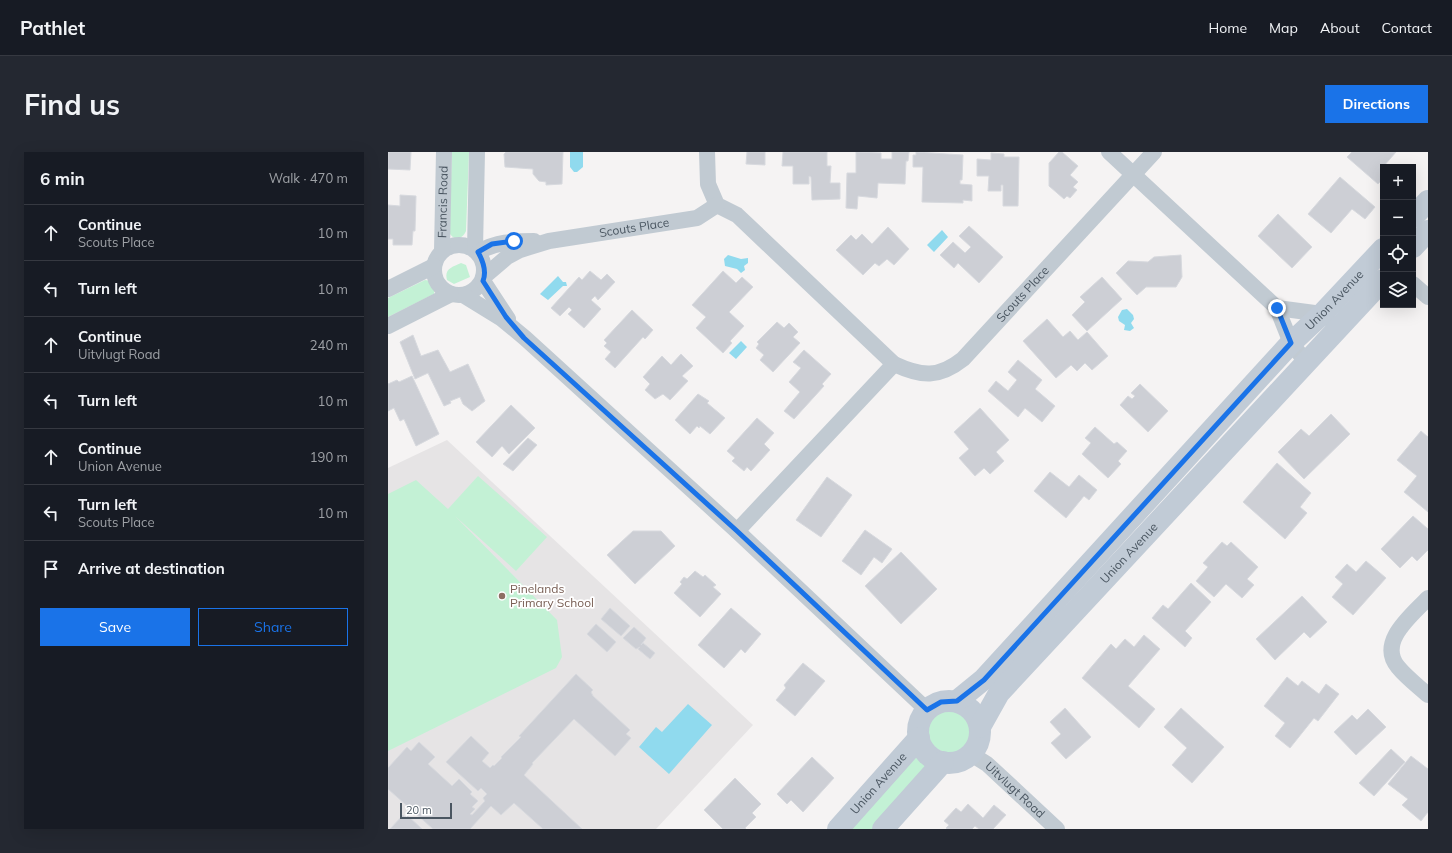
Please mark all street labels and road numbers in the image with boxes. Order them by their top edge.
street label: Francis Road [434,166,451,238]
street label: Scouts Place [598,214,670,240]
street label: Scouts Place [993,263,1052,325]
street label: Union Avenue [1302,267,1366,333]
street label: Union Avenue [1097,519,1161,586]
street label: Union Avenue [847,749,910,817]
street label: Uitvlugt Road [982,758,1048,821]

